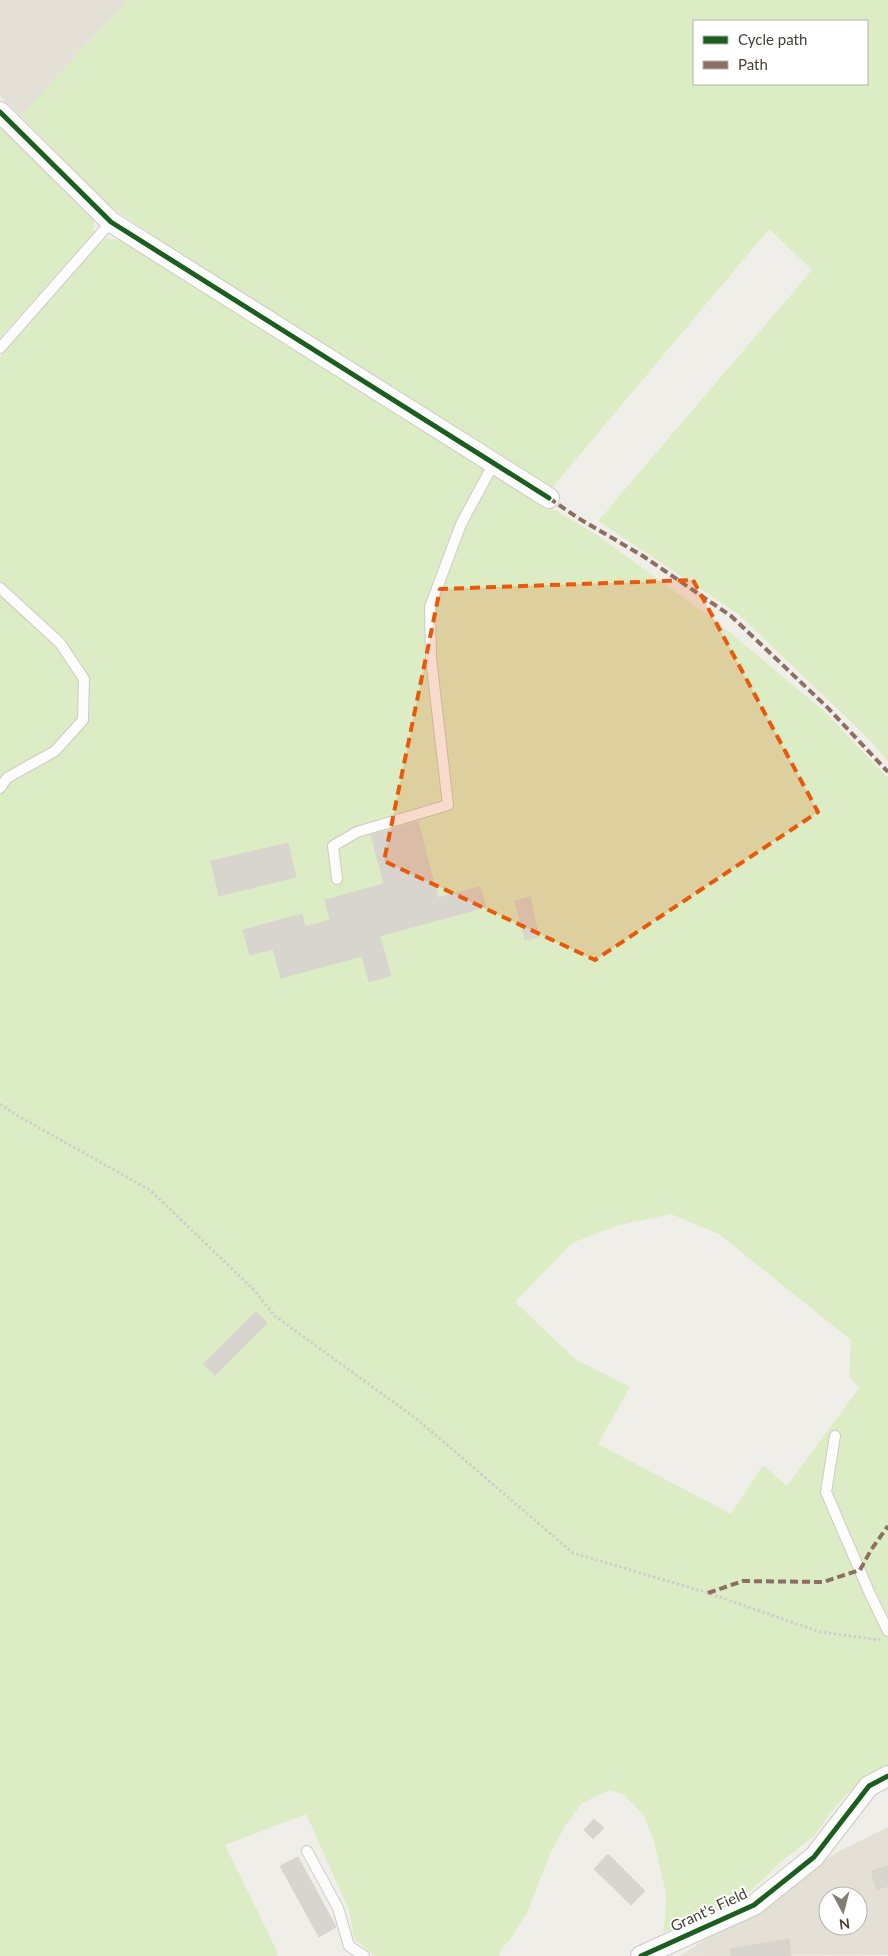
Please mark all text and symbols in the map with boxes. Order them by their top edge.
legend [693,20,868,85]
text: Cycle path [738,30,807,48]
text: Path [738,55,768,73]
street label: Grant's Field [667,1884,750,1935]
north arrow [818,1886,868,1936]
text: N [838,1915,851,1933]

